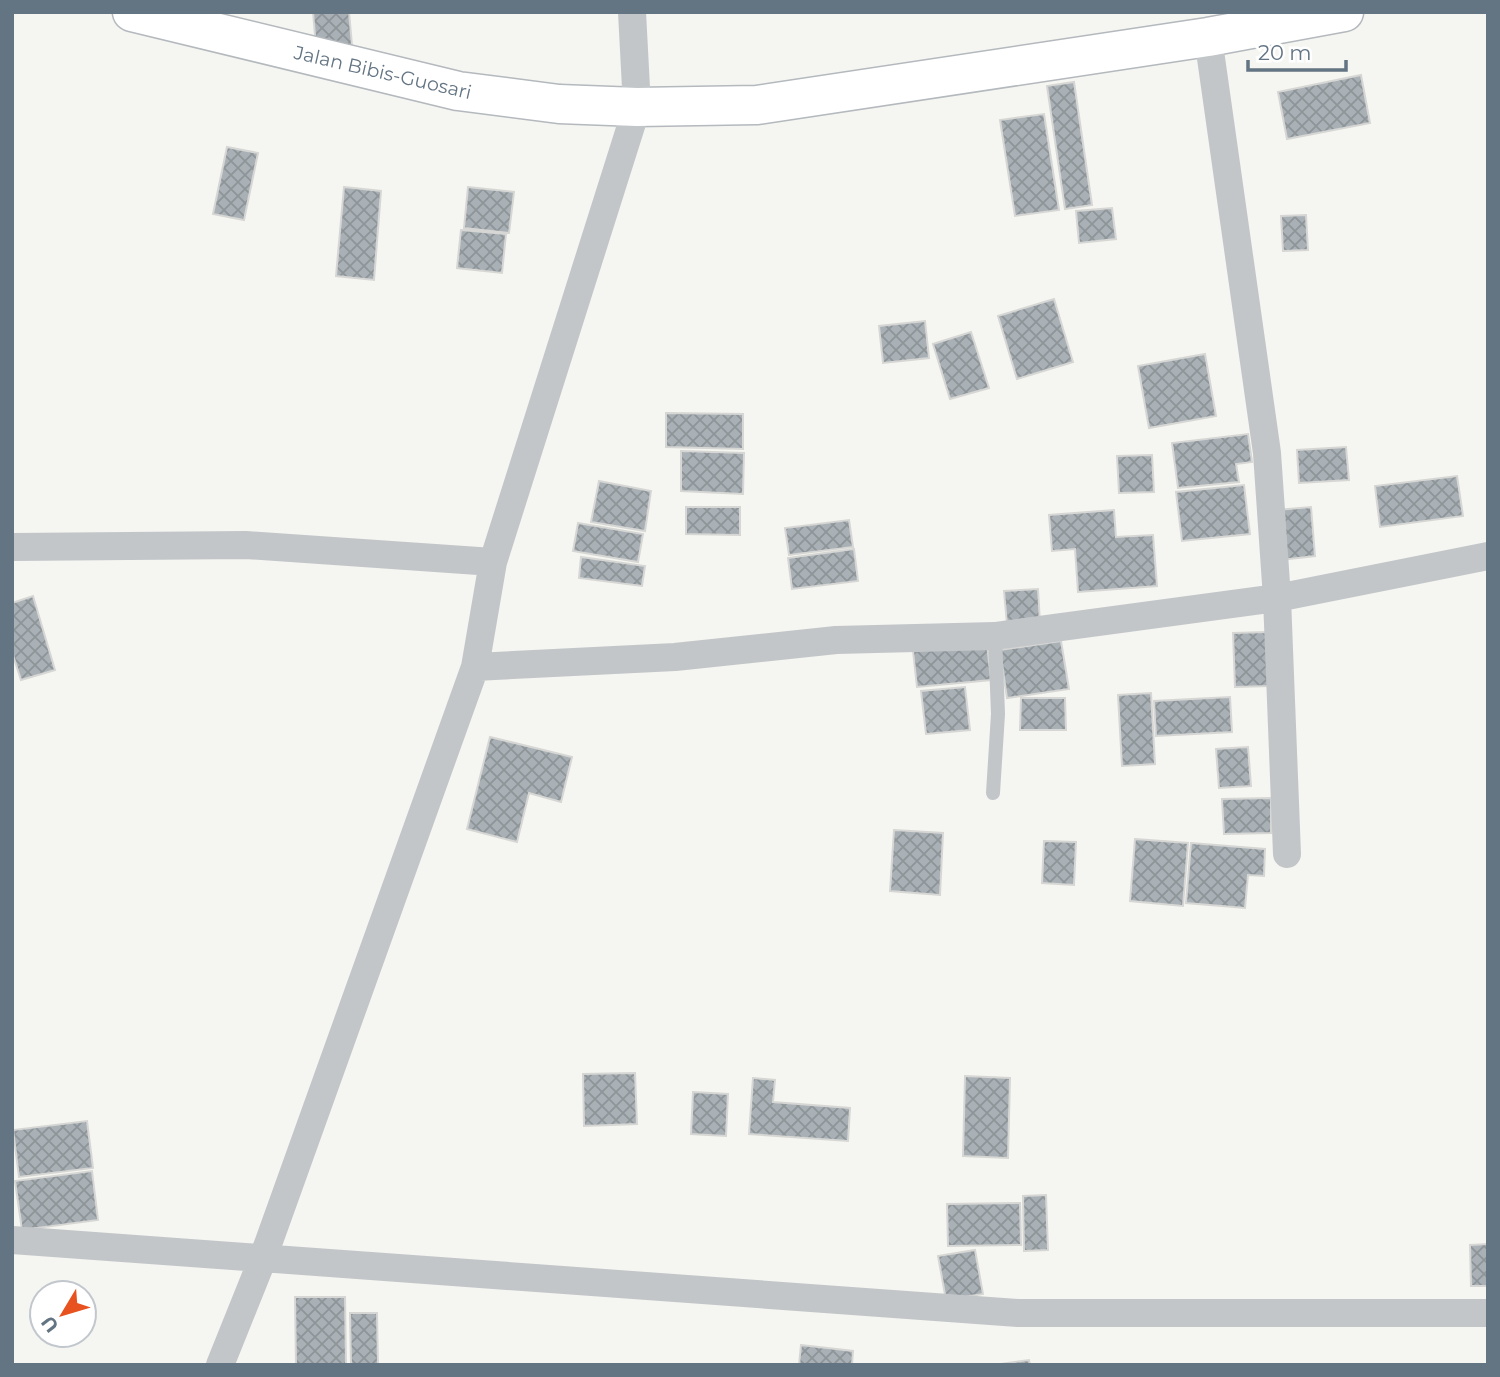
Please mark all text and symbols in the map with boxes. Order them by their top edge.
scale bar [1248,28,1346,72]
text: 20 m [1258,40,1312,65]
street label: Jalan Bibis-Guosari [291,41,474,104]
north arrow [28,1279,98,1349]
text: U [36,1311,64,1337]

